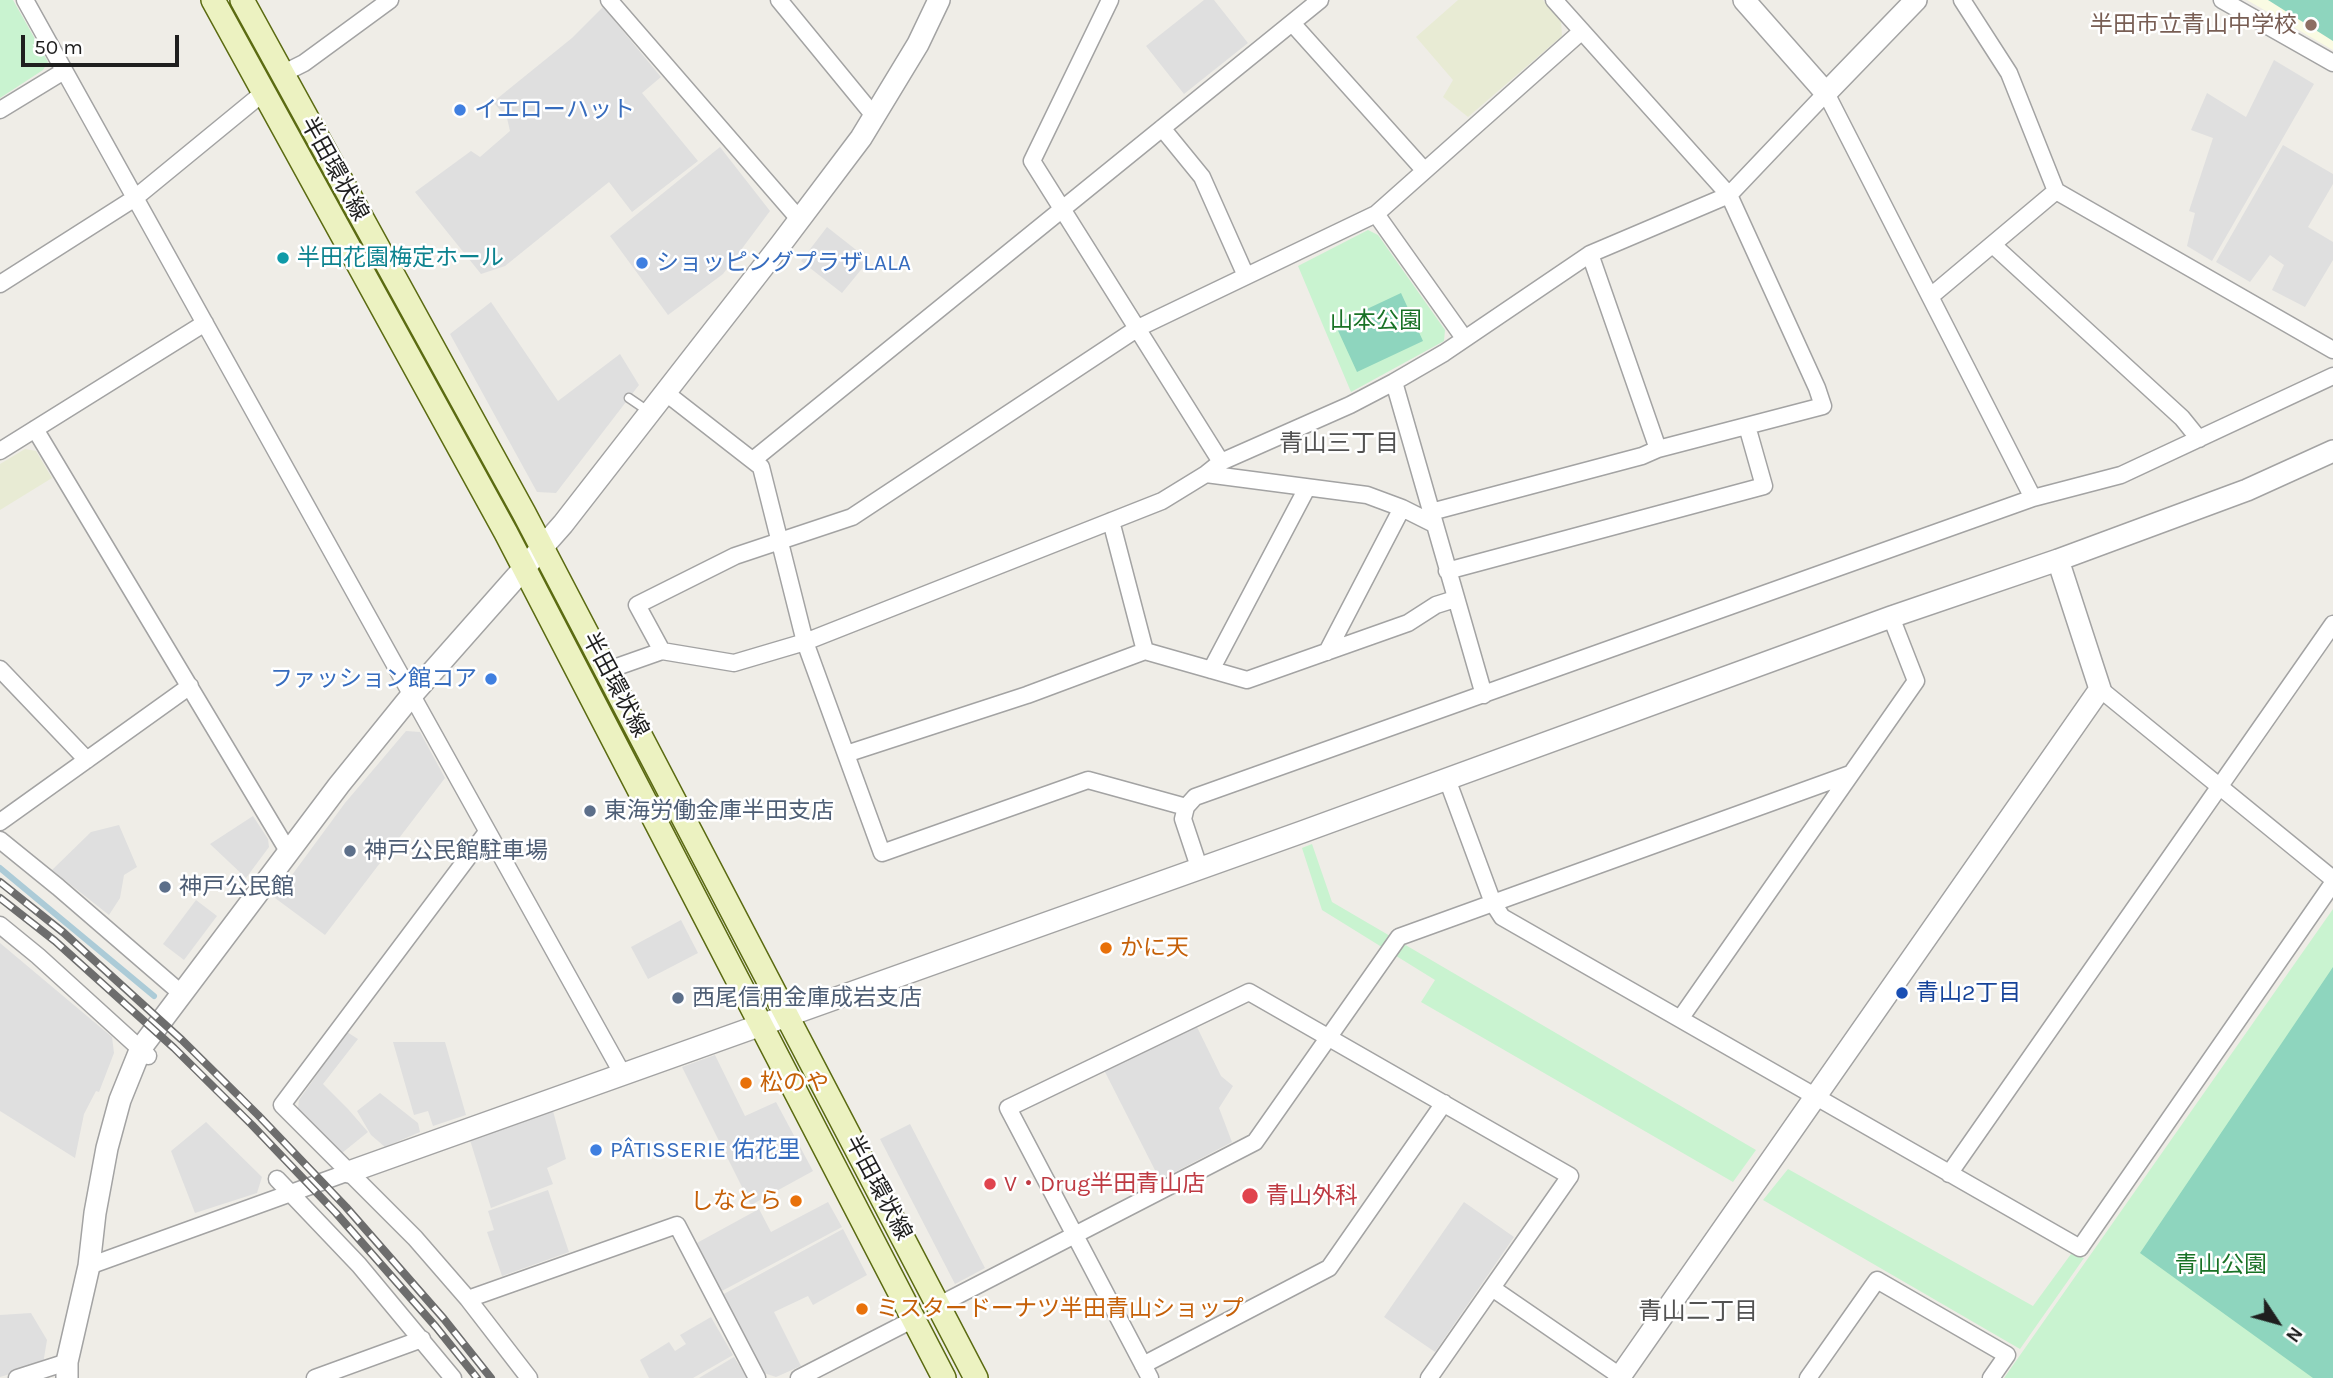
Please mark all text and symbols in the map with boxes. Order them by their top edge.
place label: 半田市立青山中学校 [2090,11,2297,39]
marker: 半田市立青山中学校 [2303,17,2319,33]
scale bar [24,21,182,65]
text: 50 m [34,35,83,59]
place label: イエローハット [474,96,635,124]
marker: イエローハット [452,102,468,118]
street label: 半田環状線 [294,112,374,226]
place label: 半田花園梅定ホール [297,244,504,272]
place label: ショッピングプラザLALA [656,249,911,277]
marker: 半田花園梅定ホール [275,250,291,266]
marker: ショッピングプラザLALA [634,255,650,271]
park label: 山本公園 [1330,307,1422,335]
district label: 青山三丁目 [1279,430,1399,458]
street label: 半田環状線 [576,628,654,742]
place label: ファッション館コア [270,665,477,693]
marker: ファッション館コア [483,671,499,687]
place label: 東海労働金庫半田支店 [604,797,834,825]
marker: 東海労働金庫半田支店 [582,803,598,819]
place label: 神戸公民館駐車場 [364,837,548,865]
marker: 神戸公民館駐車場 [342,843,358,859]
place label: 神戸公民館 [179,873,294,901]
marker: 神戸公民館 [157,879,173,895]
place label: かに天 [1120,934,1189,962]
marker: かに天 [1098,940,1114,956]
place label: 青山2丁目 [1916,979,2021,1007]
place label: 西尾信用金庫成岩支店 [692,984,922,1012]
marker: 青山2丁目 [1894,985,1910,1001]
marker: 西尾信用金庫成岩支店 [670,990,686,1006]
place label: 松のや [760,1069,829,1097]
marker: 松のや [738,1075,754,1091]
street label: 半田環状線 [839,1131,917,1245]
place label: PÂTISSERIE 佑花里 [610,1136,801,1164]
marker: PÂTISSERIE 佑花里 [588,1142,604,1158]
place label: V・Drug半田青山店 [1004,1170,1205,1198]
marker: V・Drug半田青山店 [982,1176,998,1192]
place label: 青山外科 [1266,1182,1358,1210]
marker: 青山外科 [1240,1186,1260,1206]
place label: しなとら [690,1187,782,1215]
marker: しなとら [788,1193,804,1209]
park label: 青山公園 [2175,1251,2267,1279]
north arrow [2242,1287,2312,1357]
place label: ミスタードーナツ半田青山ショップ [876,1295,1244,1323]
district label: 青山二丁目 [1638,1298,1758,1326]
marker: ミスタードーナツ半田青山ショップ [854,1301,870,1317]
text: N [2281,1322,2307,1346]

